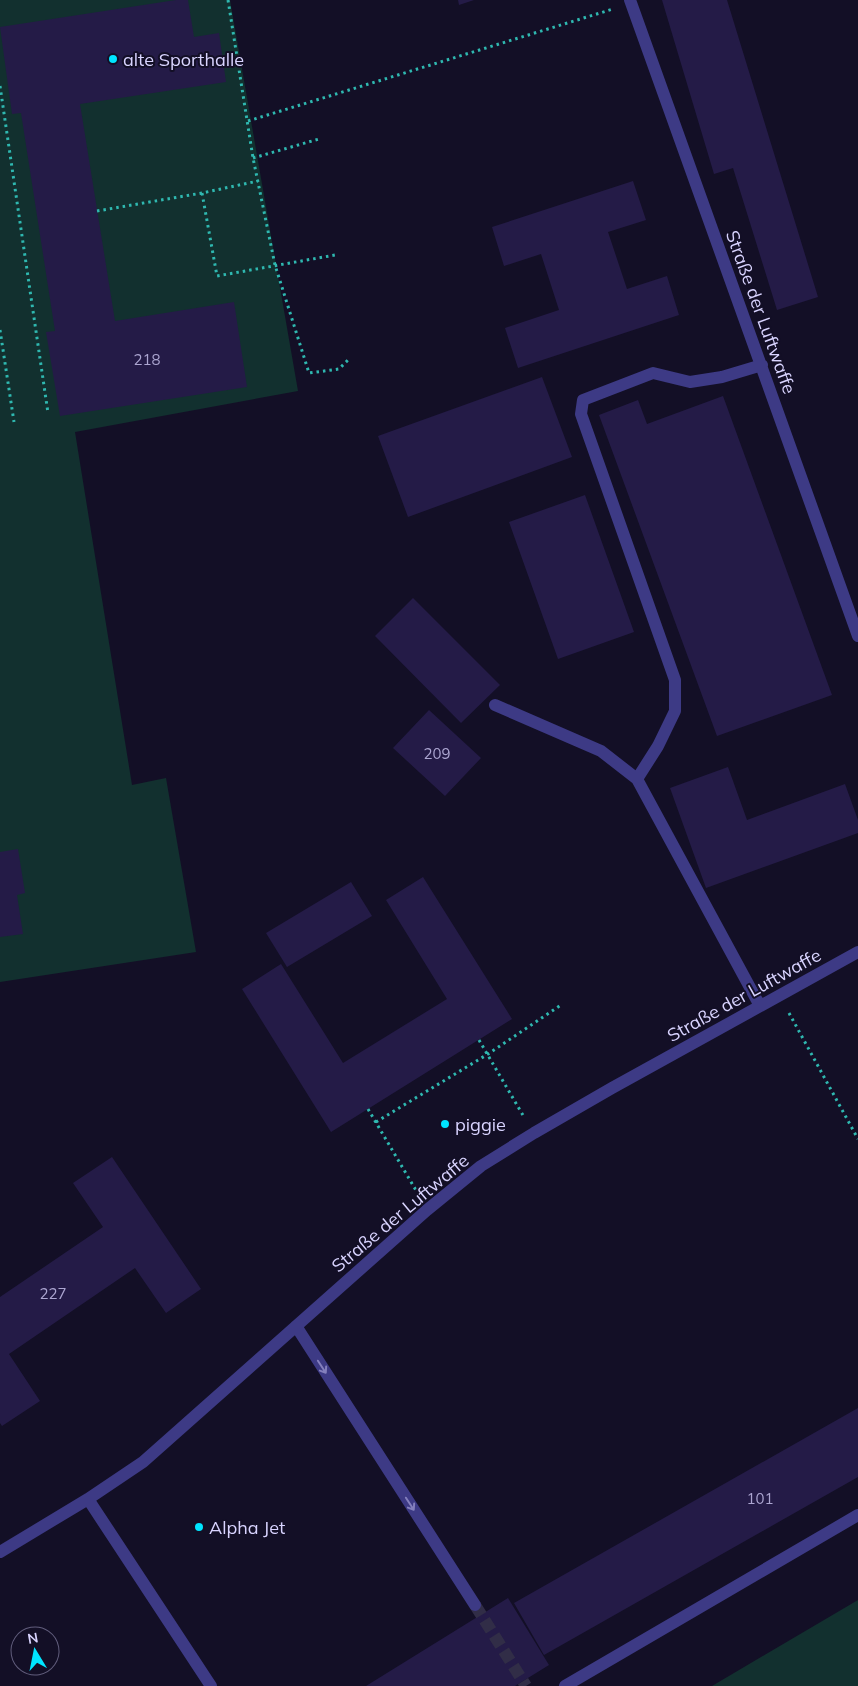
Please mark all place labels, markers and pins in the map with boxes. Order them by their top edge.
place label: alte Sporthalle [123,48,244,71]
marker: alte Sporthalle [107,53,119,65]
place label: piggie [455,1113,506,1136]
marker: piggie [439,1118,451,1130]
place label: Alpha Jet [209,1516,285,1539]
marker: Alpha Jet [193,1521,205,1533]

